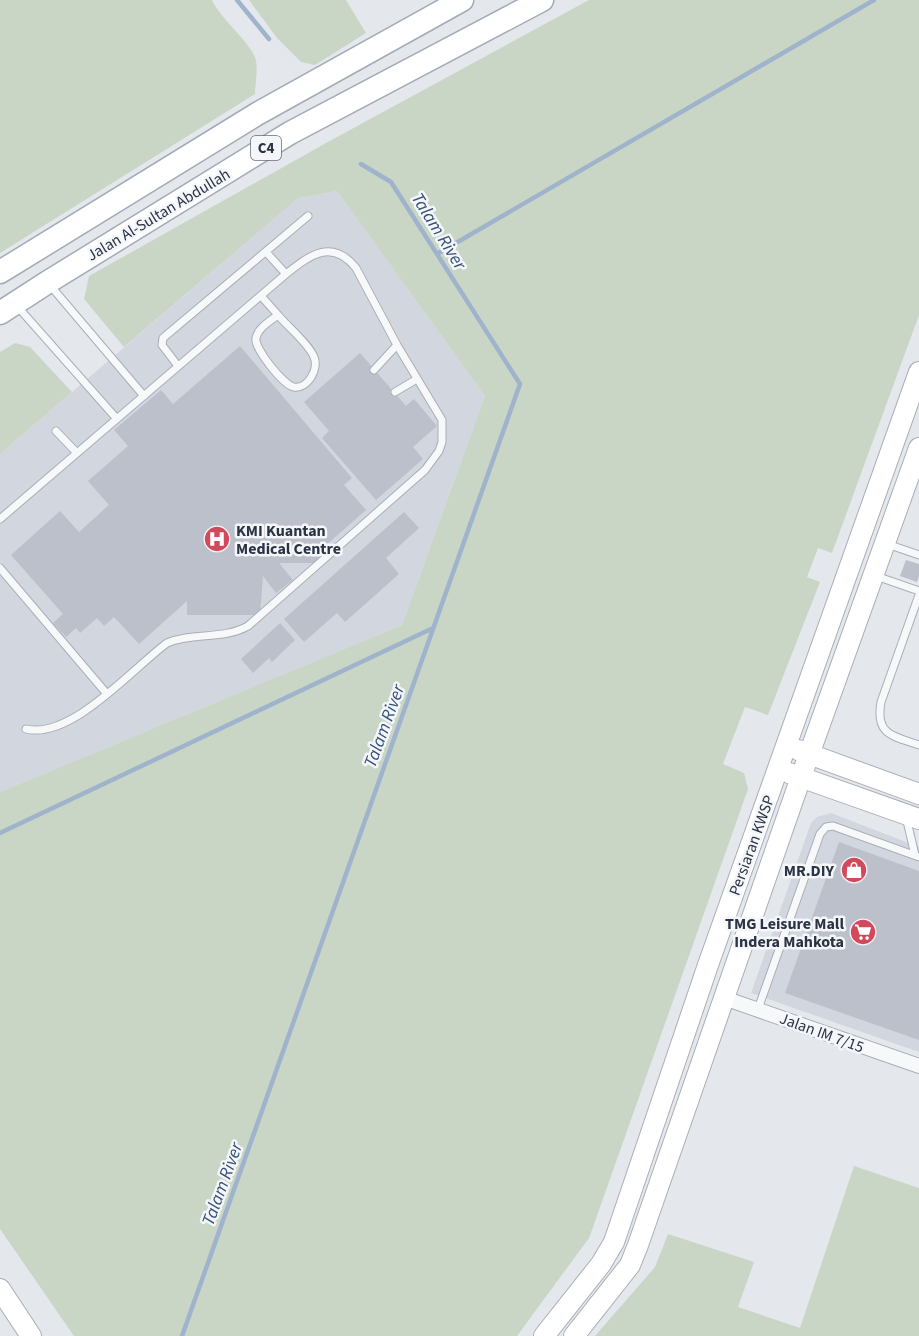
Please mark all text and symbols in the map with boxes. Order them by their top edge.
road number: C4 [251,136,281,160]
street label: Jalan Al-Sultan Abdullah [83,163,234,266]
water label: Talam River [405,188,473,275]
place label: KMI Kuantan Medical Centre [236,520,341,560]
hospital icon: KMI Kuantan Medical Centre [202,524,232,554]
water label: Talam River [358,680,411,771]
street label: Persiaran KWSP [724,792,780,899]
shop icon: MR.DIY [839,855,869,885]
place label: MR.DIY [784,860,835,882]
place label: TMG Leisure Mall Indera Mahkota [725,913,844,953]
supermarket icon: TMG Leisure Mall Indera Mahkota [848,917,878,947]
street label: Jalan IM 7/15 [776,1007,867,1058]
water label: Talam River [196,1138,249,1229]

